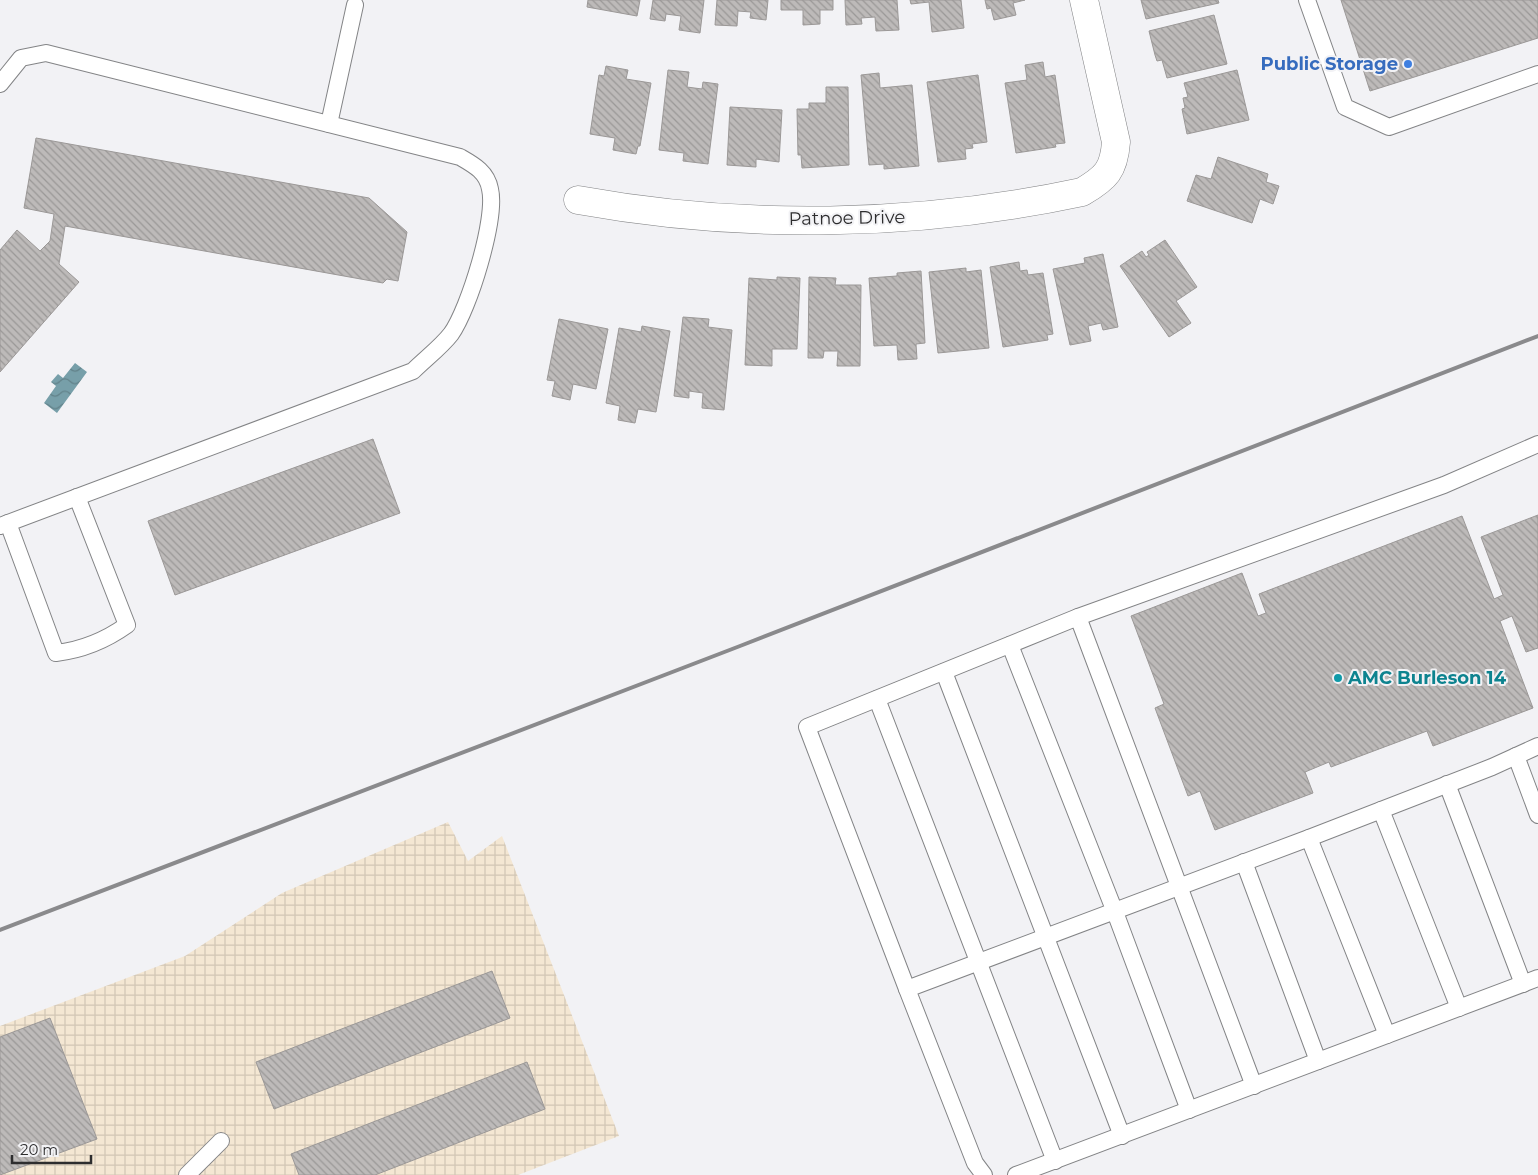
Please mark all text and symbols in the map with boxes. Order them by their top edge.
place label: Public Storage [1260,53,1398,75]
marker: Public Storage [1402,58,1414,70]
street label: Patnoe Drive [788,206,906,230]
place label: AMC Burleson 14 [1347,667,1507,689]
marker: AMC Burleson 14 [1332,672,1344,684]
scale bar [12,1132,91,1164]
text: 20 m [20,1140,58,1159]

